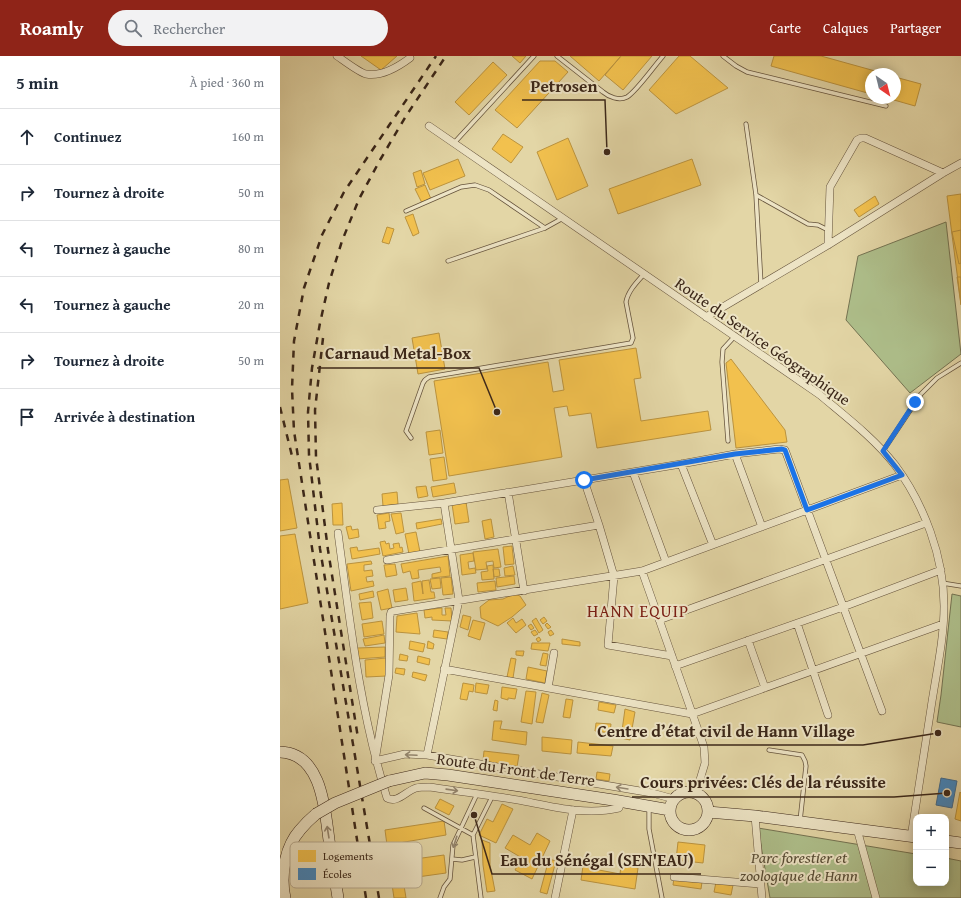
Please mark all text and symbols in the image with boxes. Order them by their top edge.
search box [108,10,388,46]
text: Roamly [20,14,84,42]
icon: search [122,17,144,39]
text: Rechercher [154,18,225,39]
text: Carte [769,18,801,38]
text: Calques [823,18,868,38]
text: Partager [890,18,941,38]
north arrow [865,68,901,104]
text: 5 min [16,70,58,95]
callout: Petrosen [522,71,605,100]
text: À pied · 360 m [189,73,264,92]
text: Petrosen [531,73,597,98]
icon: ahead [16,126,38,148]
text: Continuez [54,126,122,147]
text: 160 m [232,127,264,146]
icon: right [16,182,38,204]
text: Tournez à droite [54,182,164,203]
text: 50 m [238,183,264,202]
icon: left [16,238,38,260]
text: Tournez à gauche [54,238,171,259]
text: 80 m [238,239,264,258]
street label: Route du Service Géographique [670,271,856,411]
icon: left [16,294,38,316]
text: Tournez à gauche [54,294,171,315]
text: 20 m [238,295,264,314]
callout: Carnaud Metal-Box [317,339,479,368]
text: Carnaud Metal-Box [325,340,471,365]
icon: right [16,350,38,372]
text: Tournez à droite [54,350,164,371]
text: 50 m [238,351,264,370]
route end [906,393,924,411]
icon: arrive [16,406,38,428]
text: Arrivée à destination [54,406,195,427]
route start [575,471,593,489]
district label: HANN EQUIP [587,598,689,623]
callout: Centre d’état civil de Hann Village [589,716,863,745]
text: Centre d’état civil de Hann Village [597,718,855,743]
street label: Route du Front de Terre [435,746,597,792]
one-way arrow [405,751,418,758]
callout: Cours privées: Clés de la réussite [632,768,894,797]
text: Cours privées: Clés de la réussite [640,769,886,794]
one-way arrow [616,784,629,792]
one-way arrow [446,786,459,794]
map controls [913,814,949,886]
button: + [913,814,949,850]
one-way arrow [324,826,332,839]
one-way arrow [451,836,458,849]
legend [290,842,422,888]
callout: Eau du Sénégal (SEN'EAU) [492,845,701,874]
park label: Parc forestier et zoologique de Hann [739,845,858,887]
text: Eau du Sénégal (SEN'EAU) [500,847,694,872]
text: Logements [323,848,373,864]
button: − [913,850,949,886]
text: Écoles [323,866,352,882]

